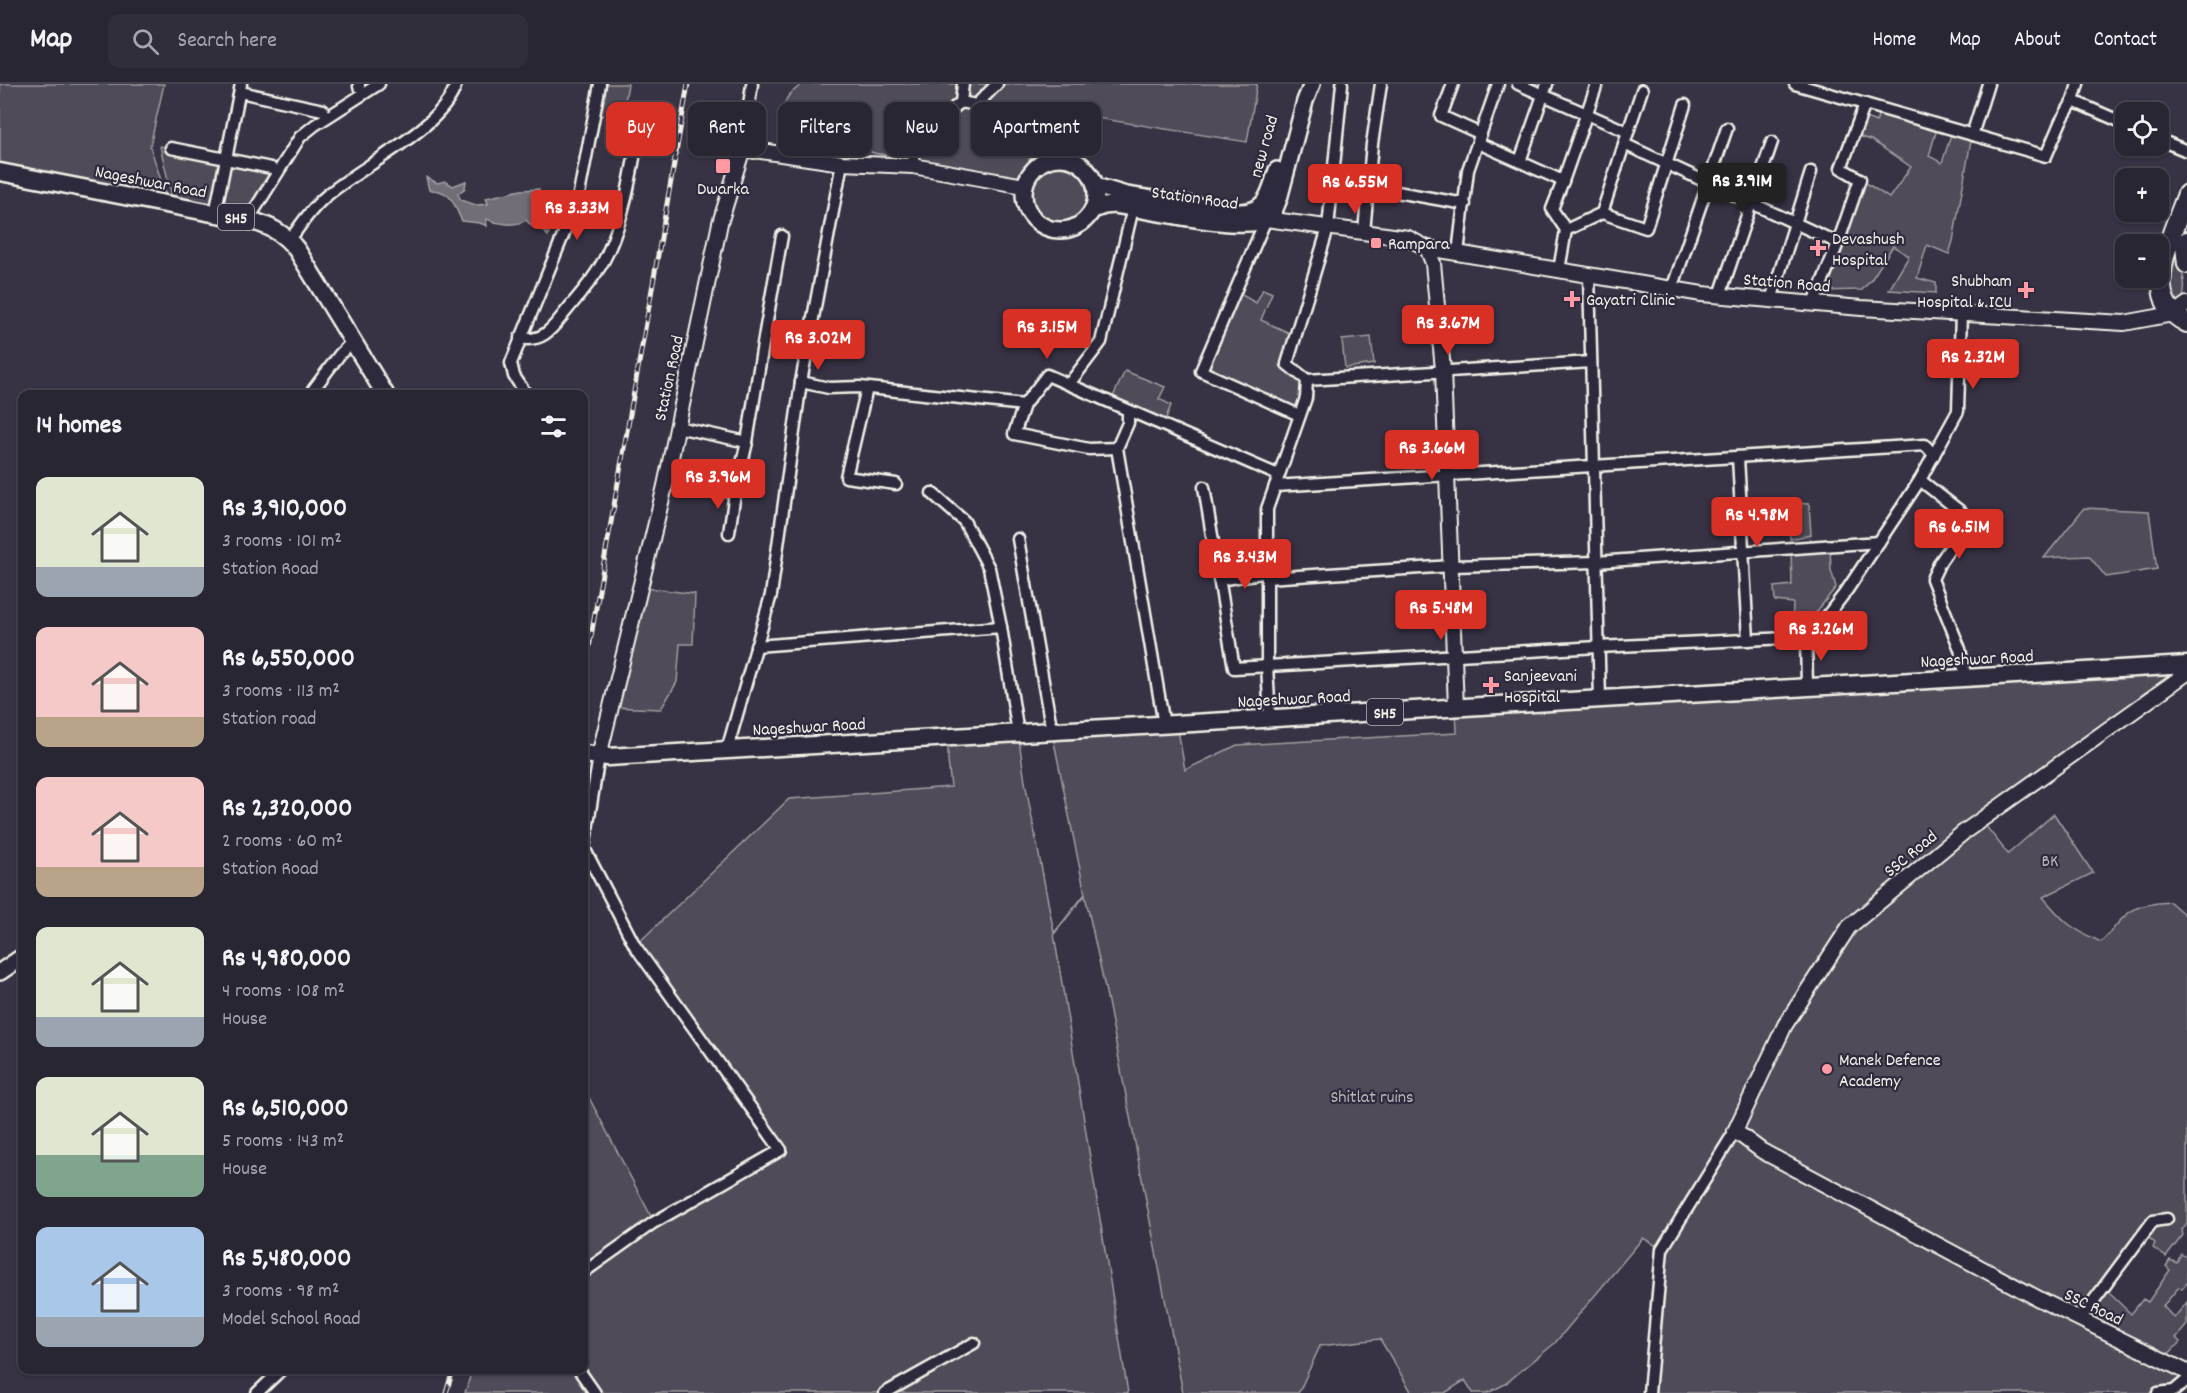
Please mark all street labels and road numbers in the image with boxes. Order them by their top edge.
street label: new road [1245,113,1286,181]
street label: Nageshwar Road [92,160,209,207]
street label: Station Road [1150,181,1240,218]
road number: SH5 [218,204,254,230]
street label: Station Road [1742,268,1831,301]
street label: Station Road [649,333,692,424]
street label: Nageshwar Road [1920,645,2034,676]
street label: Nageshwar Road [1237,685,1351,716]
road number: SH5 [1367,699,1403,725]
street label: Nageshwar Road [752,713,866,744]
street label: SSC Road [1879,826,1944,884]
street label: SSC Road [2059,1283,2126,1333]

